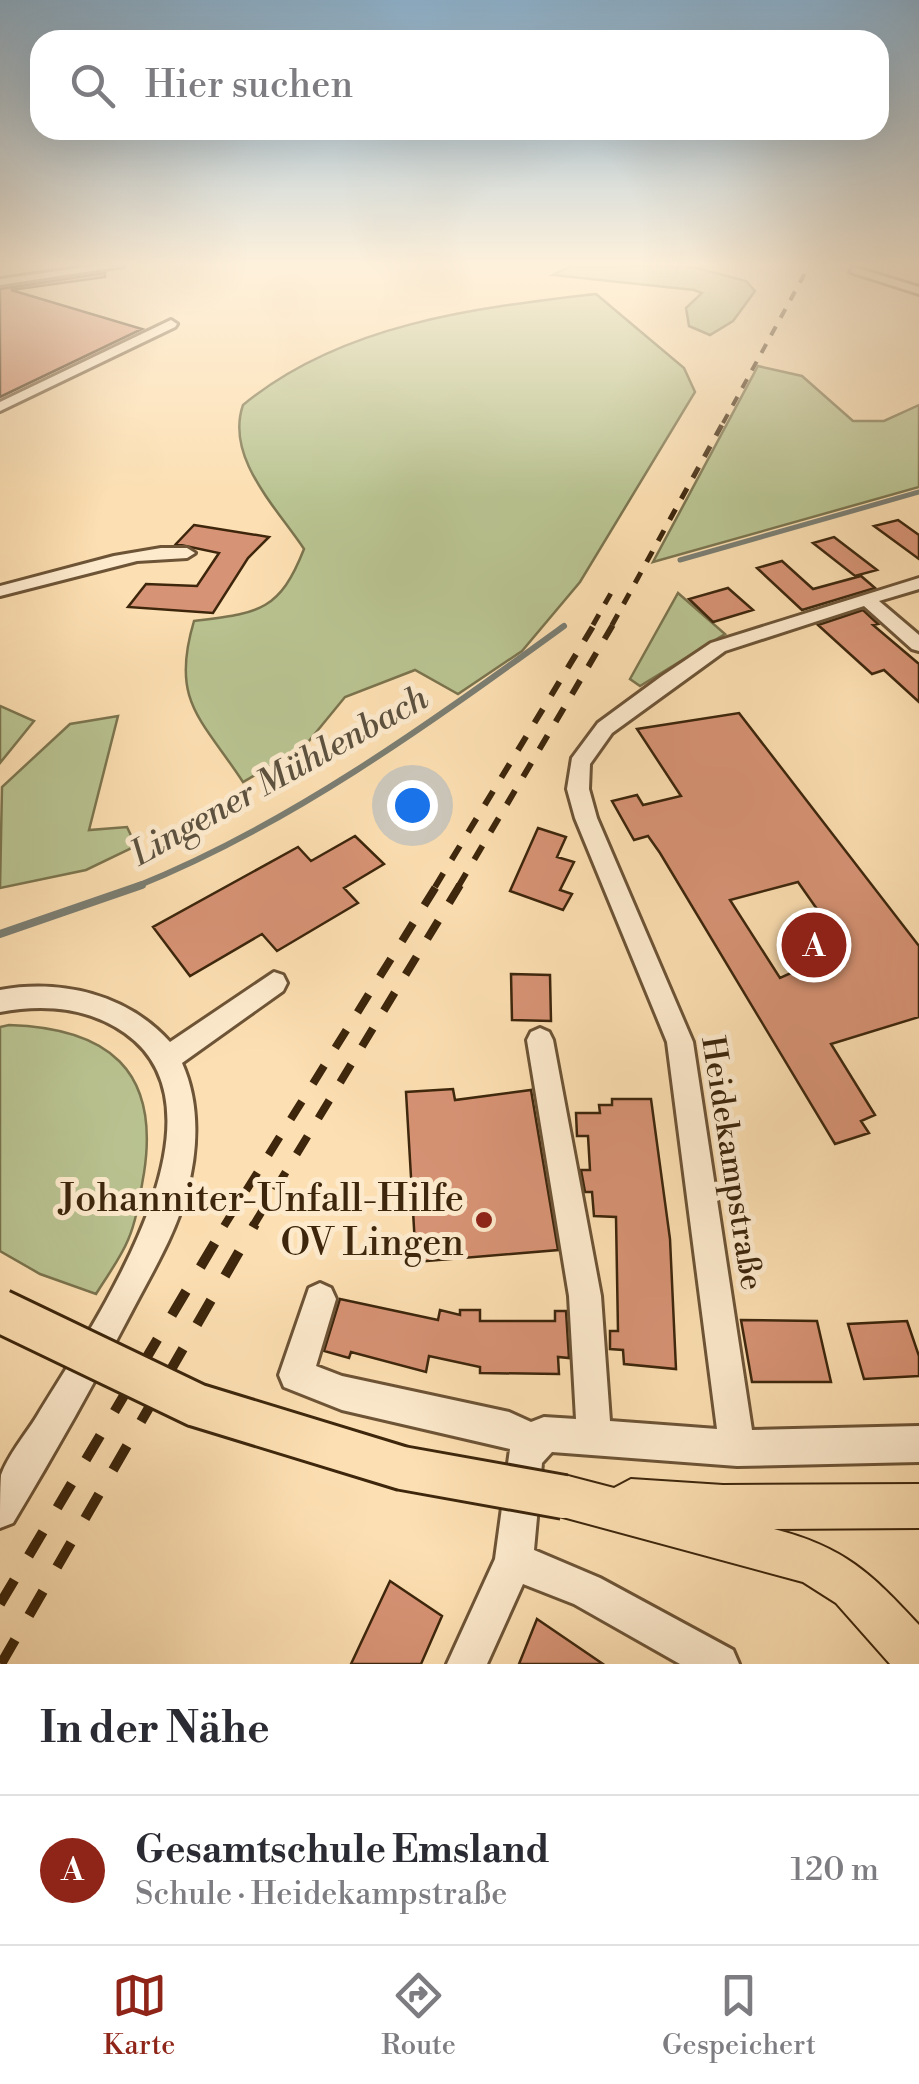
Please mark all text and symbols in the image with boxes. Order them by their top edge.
search box [30,30,889,140]
icon: search [65,58,120,113]
text: Hier suchen [145,62,353,109]
water label: Lingener Mühlenbach [123,676,436,876]
your location [387,780,438,831]
pin: A [782,908,846,982]
street label: Heidekampstraße [692,1033,772,1293]
place label: Johanniter-Unfall-Hilfe OV Lingen [57,1176,464,1267]
marker: Johanniter-Unfall-Hilfe OV Lingen [473,1209,495,1231]
text: In der Nähe [40,1703,270,1756]
text: Gesamtschule Emsland [135,1827,550,1874]
text: A [61,1850,84,1890]
text: 120 m [790,1850,879,1890]
text: Schule · Heidekampstraße [135,1874,507,1914]
tab: Karte [103,1968,175,2063]
tab: Route [381,1968,456,2063]
tab: Gespeichert [662,1968,816,2063]

